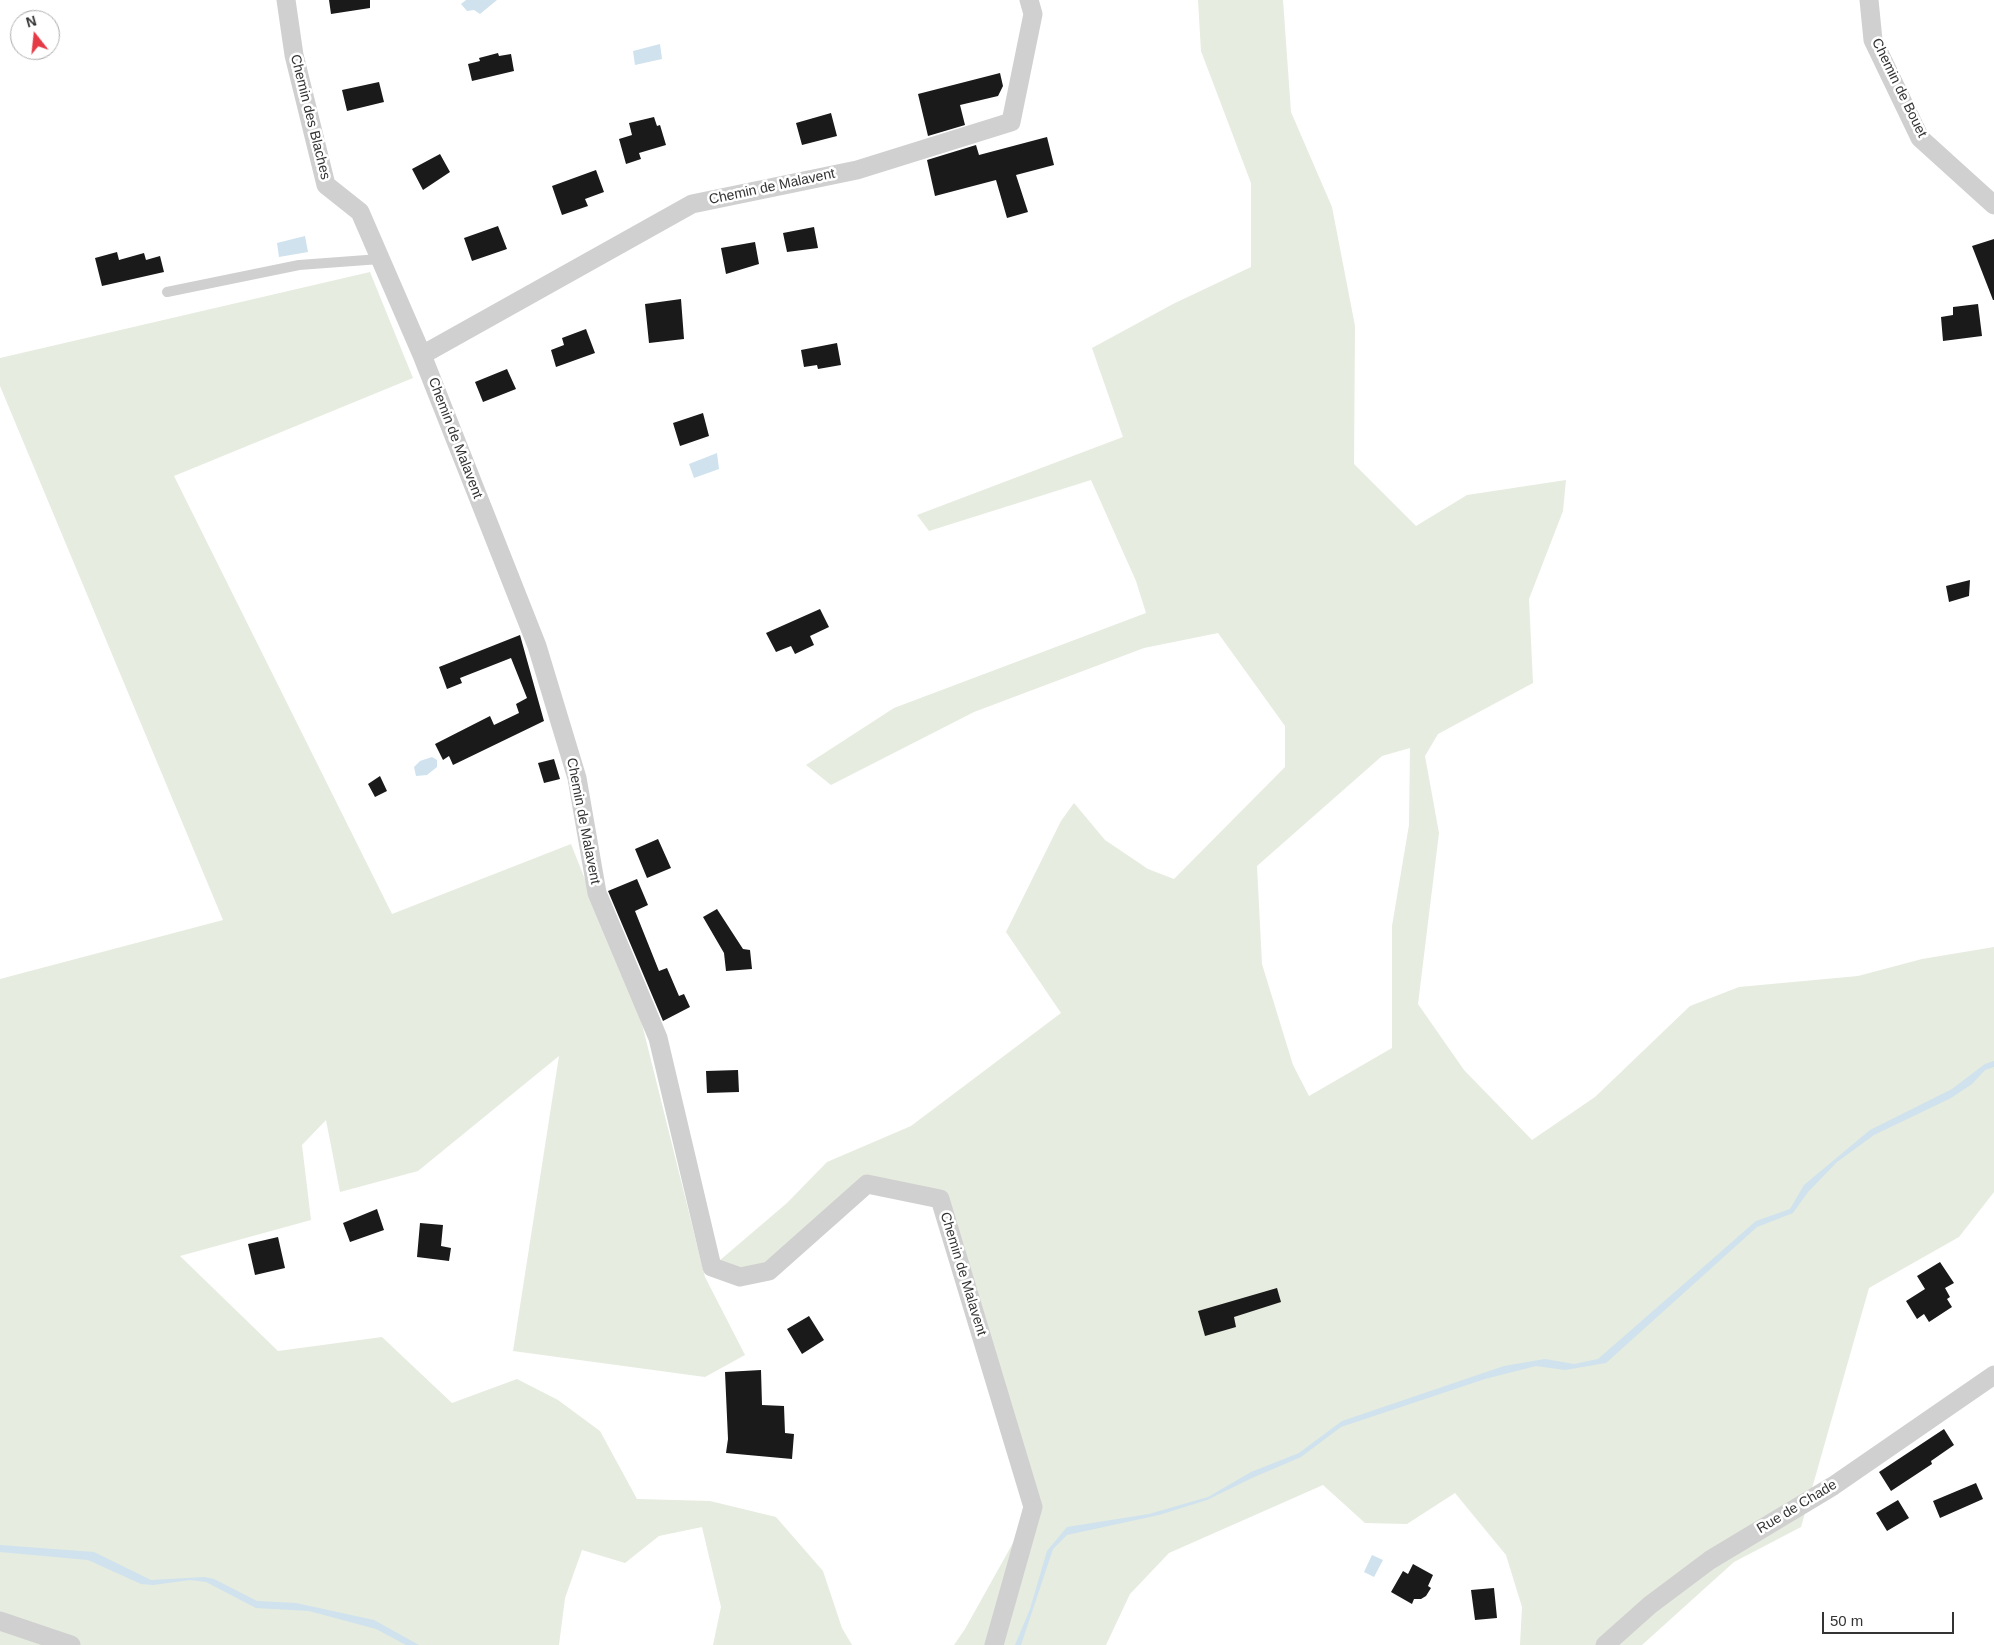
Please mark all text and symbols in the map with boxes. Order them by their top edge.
north arrow [10,10,60,60]
text: N [24,12,38,31]
street label: Chemin de Bouet [1868,36,1930,140]
street label: Chemin des Blaches [286,53,334,181]
street label: Chemin de Malavent [707,165,837,209]
street label: Chemin de Malavent [424,375,486,501]
street label: Chemin de Malavent [563,756,603,886]
street label: Chemin de Malavent [936,1210,990,1338]
street label: Rue de Chade [1754,1477,1840,1537]
scale bar [1824,1602,1956,1634]
text: 50 m [1830,1612,1863,1629]

